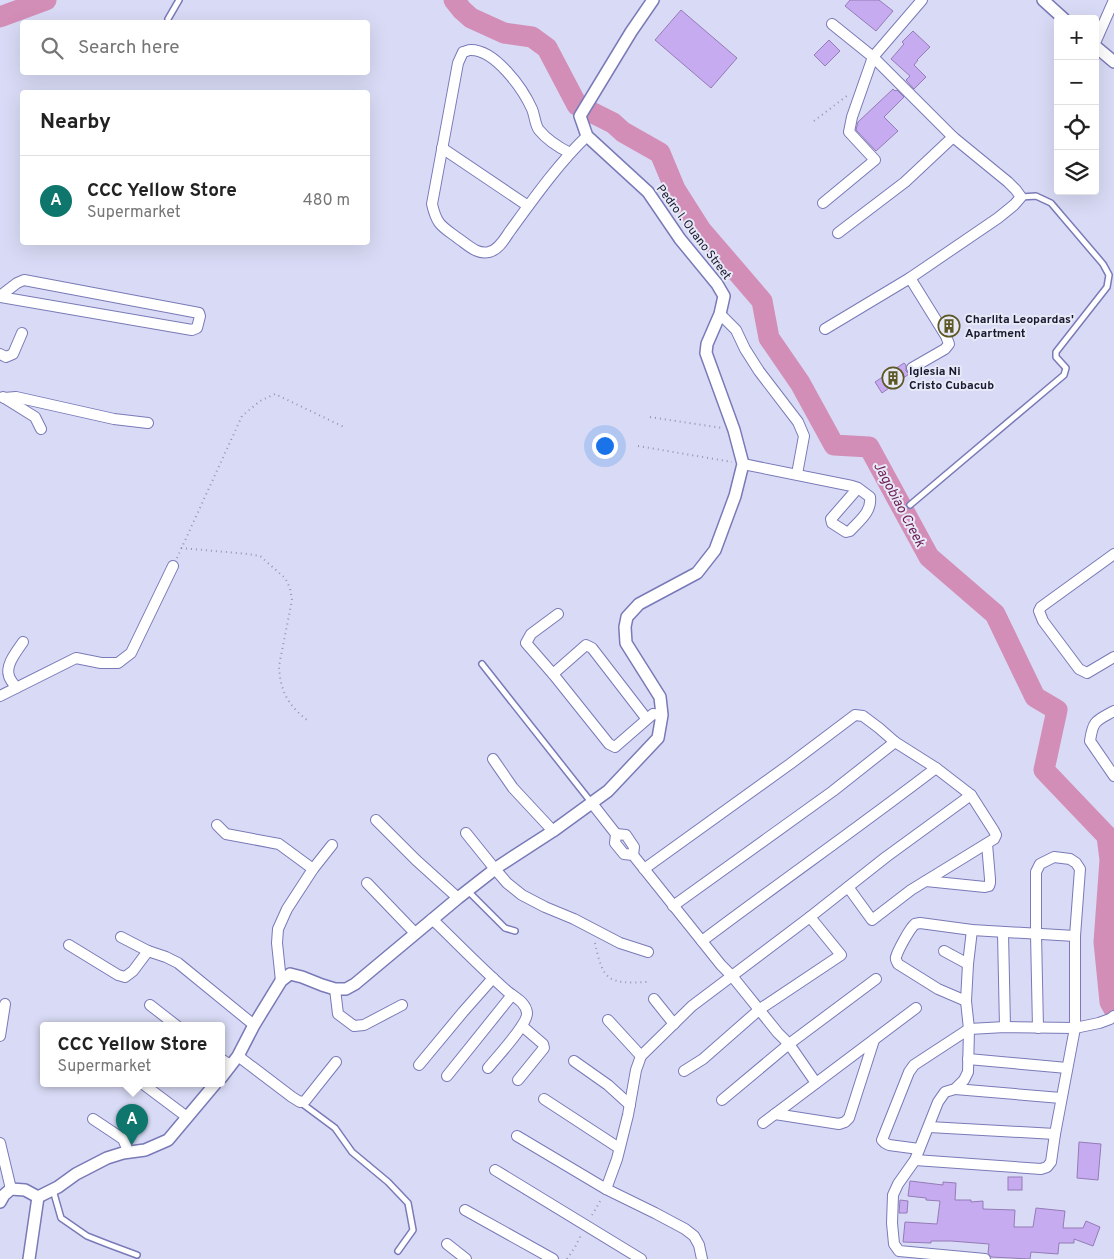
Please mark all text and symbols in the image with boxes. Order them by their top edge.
map controls [1054,15,1099,195]
button: + [1054,15,1099,60]
search box [20,20,370,75]
icon: search [38,34,66,62]
text: Search here [78,36,180,60]
button: − [1054,60,1099,105]
button: locate [1054,105,1099,150]
text: Nearby [40,109,111,136]
button: layers [1054,150,1099,195]
text: CCC Yellow Store [87,179,237,203]
street label: Pedro I. Ouano Street [652,182,734,283]
text: A [50,191,62,211]
text: 480 m [303,191,350,211]
text: Supermarket [87,203,181,223]
place label: Charlita Leopardas' Apartment [965,312,1074,342]
building icon: Charlita Leopardas' Apartment [937,314,961,338]
place label: Iglesia Ni Cristo Cubacub [909,364,994,394]
building icon: Iglesia Ni Cristo Cubacub [881,366,905,390]
your location [592,433,618,459]
water label: Jagobiao Creek [869,459,929,551]
popup [40,1022,225,1087]
text: CCC Yellow Store [58,1033,207,1057]
text: Supermarket [58,1057,151,1077]
pin: A [116,1104,148,1145]

